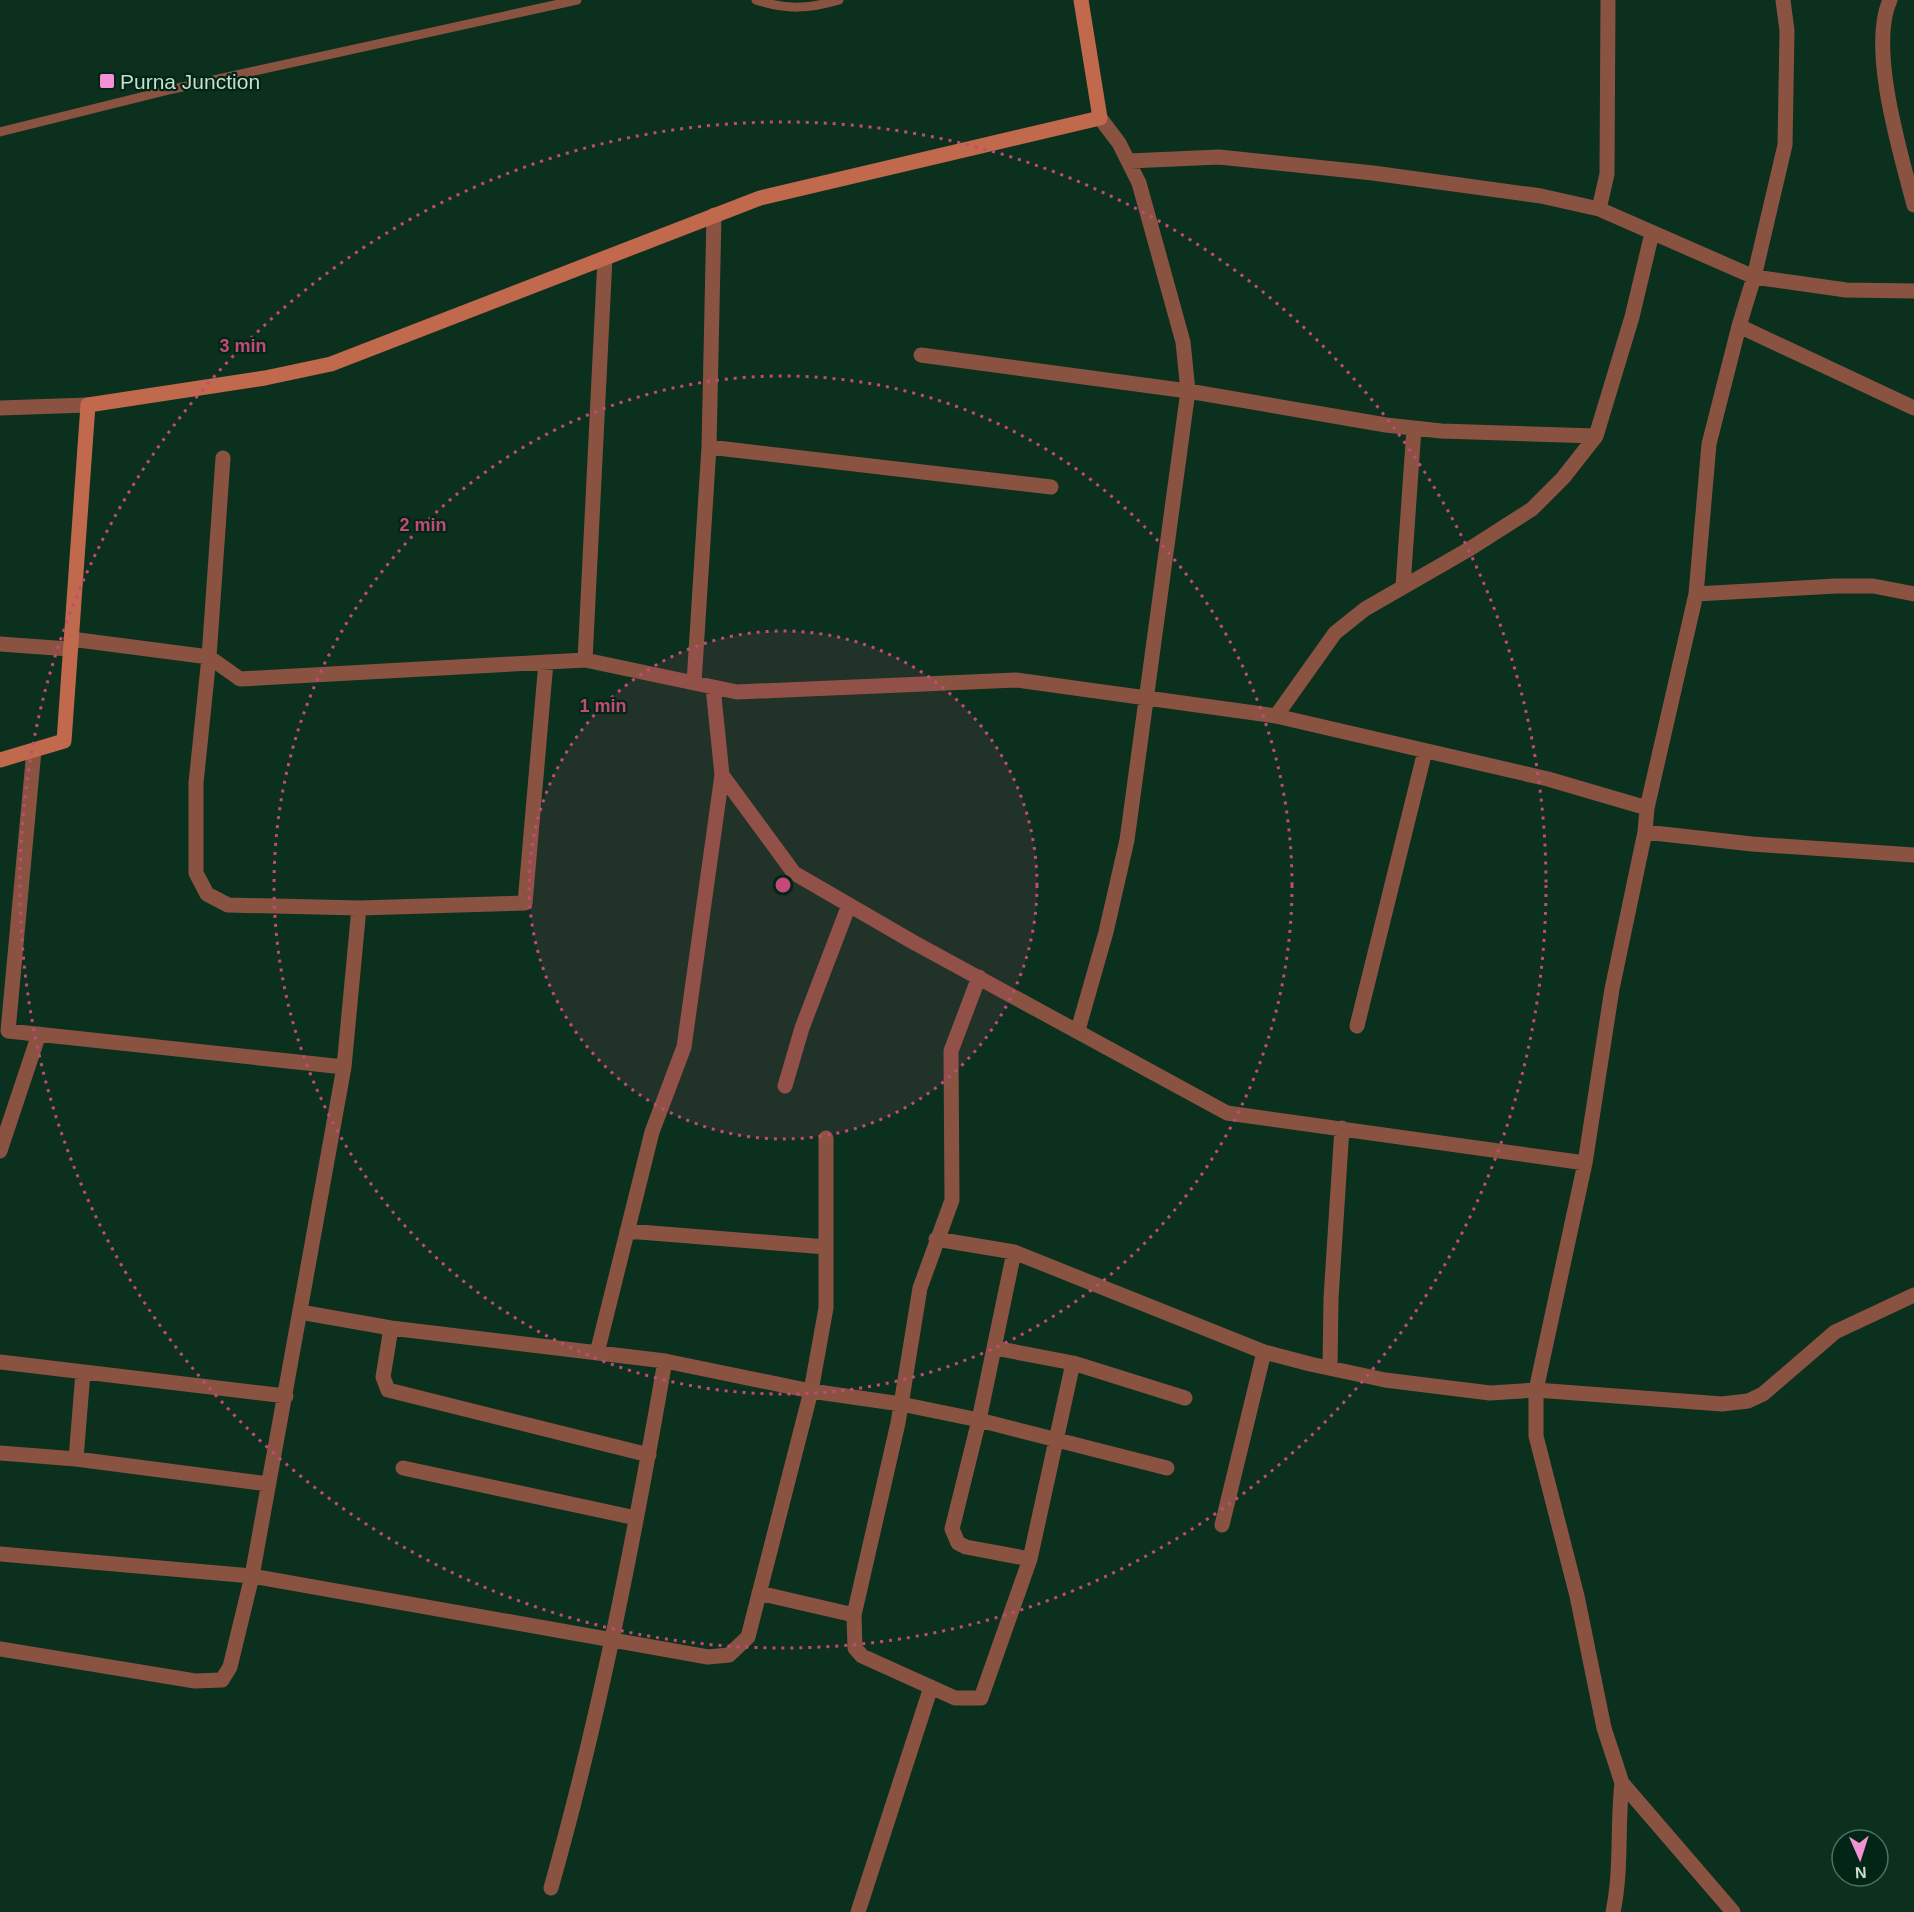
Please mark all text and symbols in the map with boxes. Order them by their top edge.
place label: Purna Junction [120,70,260,93]
marker: Purna Junction [98,72,116,90]
text: 3 min [219,336,267,356]
text: 2 min [399,515,447,535]
text: 1 min [579,696,627,716]
centre of rings [773,875,793,895]
north arrow [1830,1828,1890,1888]
text: N [1855,1864,1867,1881]

